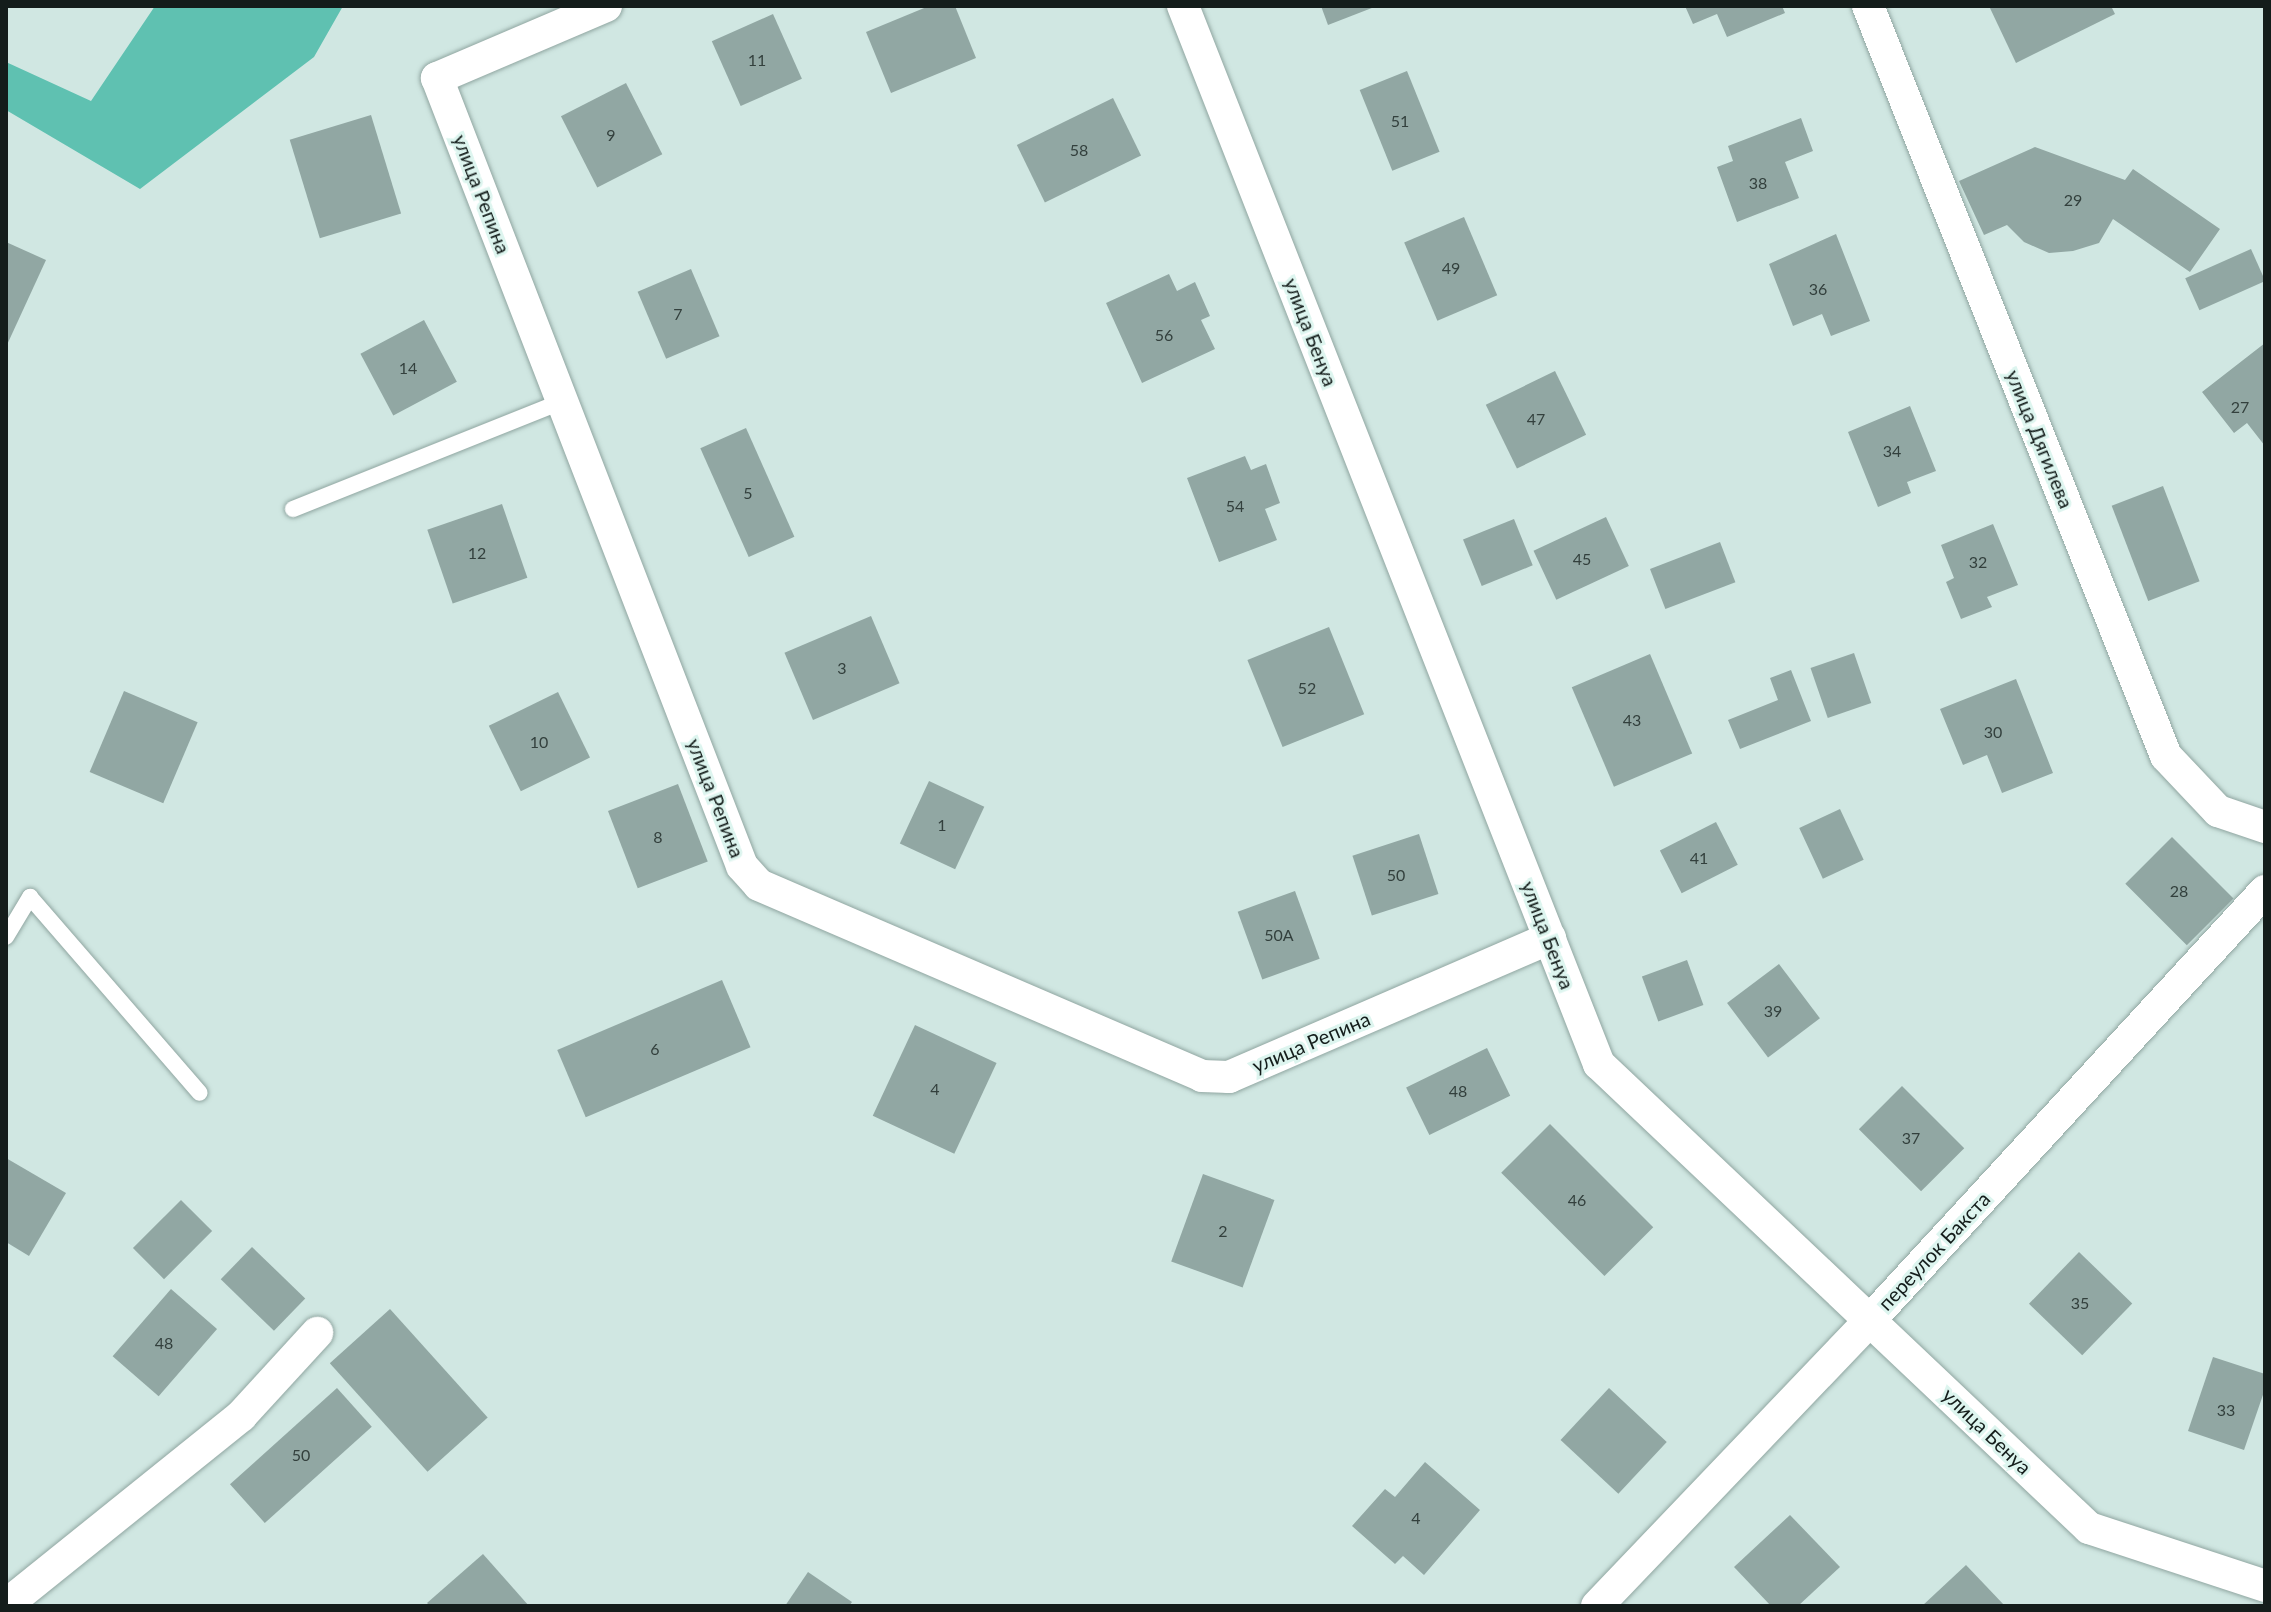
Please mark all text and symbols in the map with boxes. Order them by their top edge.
house number: 11 [748,50,766,70]
house number: 51 [1391,111,1409,131]
house number: 9 [606,125,616,145]
street label: улица Репина [448,131,516,257]
house number: 58 [1070,140,1088,160]
house number: 38 [1749,173,1767,193]
house number: 29 [2064,190,2082,210]
house number: 49 [1442,258,1460,278]
street label: улица Бенуа [1279,274,1343,390]
house number: 36 [1809,279,1827,299]
house number: 7 [673,304,683,324]
house number: 56 [1155,325,1173,345]
house number: 14 [399,358,417,378]
street label: улица Дягилева [2001,366,2079,512]
house number: 27 [2231,397,2249,417]
house number: 47 [1527,409,1545,429]
house number: 34 [1883,441,1901,461]
house number: 5 [743,483,753,503]
house number: 54 [1226,496,1244,516]
house number: 12 [468,543,486,563]
house number: 45 [1573,549,1591,569]
house number: 32 [1969,552,1987,572]
house number: 3 [837,658,847,678]
house number: 52 [1298,678,1316,698]
house number: 43 [1623,710,1641,730]
house number: 30 [1984,722,2002,742]
house number: 10 [530,732,548,752]
street label: улица Репина [682,735,750,861]
house number: 1 [937,815,947,835]
house number: 8 [653,827,663,847]
house number: 41 [1690,848,1708,868]
house number: 50 [1387,865,1405,885]
street label: улица Бенуа [1516,877,1580,993]
house number: 28 [2170,881,2188,901]
house number: 50А [1264,925,1294,945]
house number: 39 [1764,1001,1782,1021]
street label: улица Репина [1248,1006,1374,1078]
house number: 6 [650,1039,660,1059]
house number: 4 [930,1079,940,1099]
house number: 48 [1449,1081,1467,1101]
house number: 37 [1902,1128,1920,1148]
street label: переулок Бакста [1873,1187,1995,1315]
house number: 46 [1568,1190,1586,1210]
house number: 2 [1218,1221,1228,1241]
house number: 35 [2071,1293,2089,1313]
house number: 48 [155,1333,173,1353]
street label: улица Бенуа [1938,1383,2036,1479]
house number: 33 [2217,1400,2235,1420]
house number: 50 [292,1445,310,1465]
house number: 4 [1411,1508,1421,1528]

